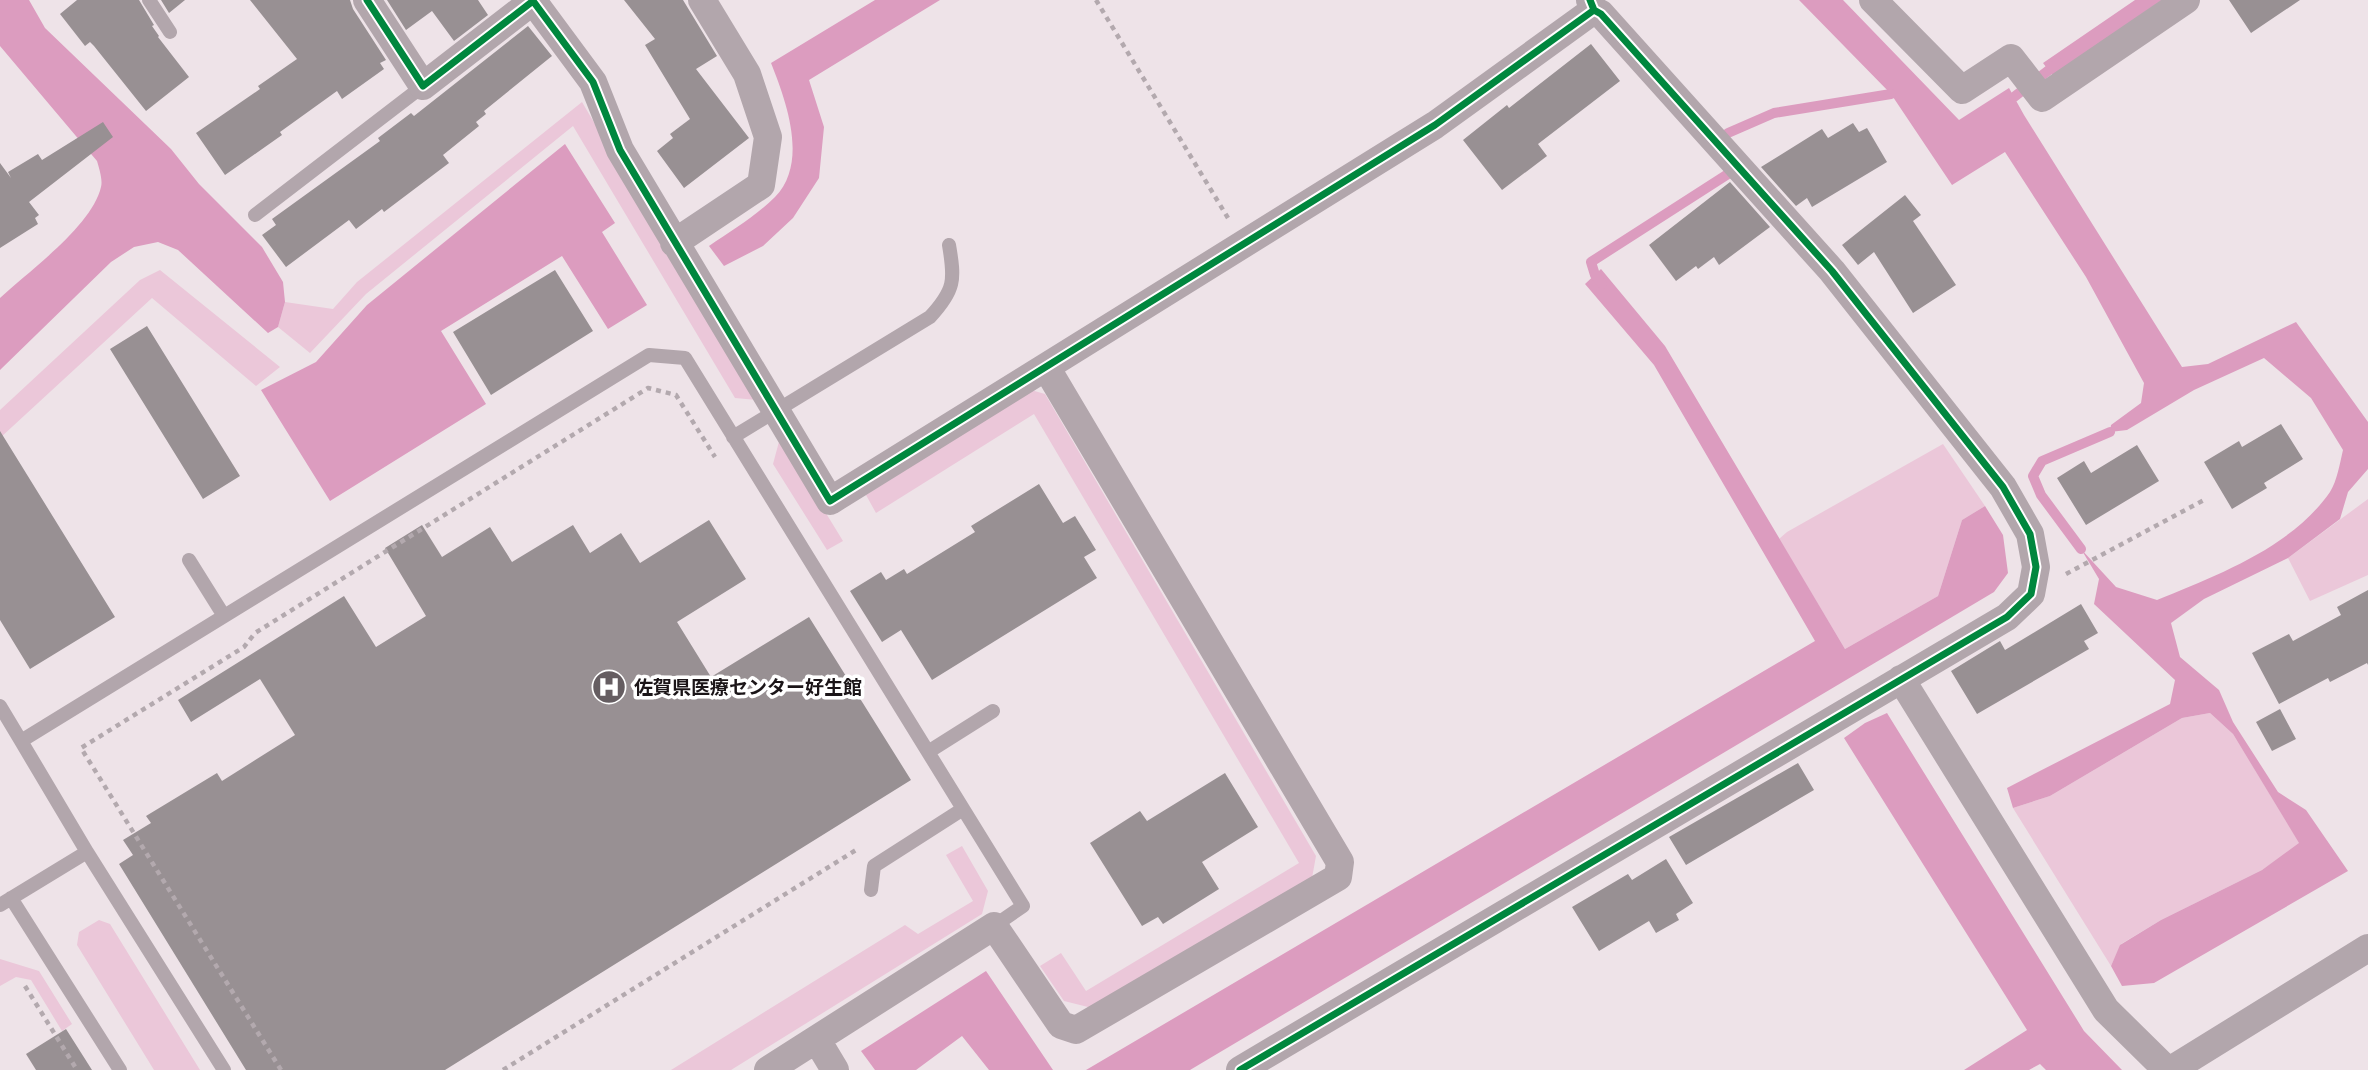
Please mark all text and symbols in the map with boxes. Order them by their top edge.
hospital icon: 佐賀県医療センター好生館 [590,668,628,706]
place label: 佐賀県医療センター好生館 [634,676,862,699]

